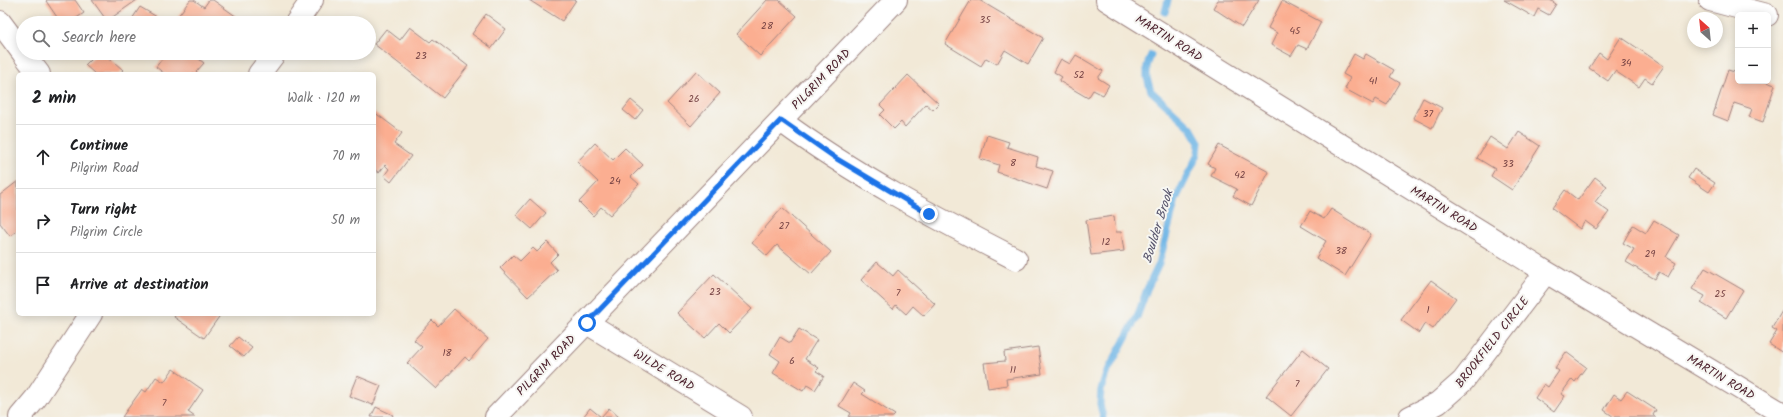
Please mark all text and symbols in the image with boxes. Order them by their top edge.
street label: MARTIN ROAD [1131,10,1206,67]
house number: 35 [979,12,991,28]
north arrow [1687,12,1723,48]
map controls [1735,12,1771,84]
button: + [1735,12,1771,48]
search box [16,16,376,60]
house number: 28 [761,18,774,34]
house number: 45 [1290,23,1301,39]
text: Search here [62,26,136,50]
icon: search [30,27,52,49]
street label: PILGRIM ROAD [787,44,856,114]
house number: 23 [415,48,427,64]
button: − [1735,48,1771,84]
house number: 34 [1620,55,1632,71]
house number: 52 [1073,67,1085,83]
house number: 41 [1369,73,1377,89]
text: 2 min [32,85,76,112]
text: Walk · 120 m [287,88,360,109]
house number: 26 [688,91,700,107]
house number: 37 [1423,106,1434,122]
text: Continue [70,134,128,158]
icon: ahead [32,146,54,168]
text: 70 m [332,146,360,167]
house number: 8 [1010,155,1017,171]
house number: 33 [1502,156,1514,172]
text: Pilgrim Road [70,158,139,179]
house number: 42 [1234,167,1246,183]
house number: 24 [609,173,621,189]
street label: MARTIN ROAD [1406,181,1481,238]
water label: Boulder Brook [1137,185,1180,266]
text: Turn right [70,198,137,222]
route end [920,205,938,223]
icon: right [32,210,54,232]
text: 50 m [331,210,360,231]
house number: 27 [779,218,790,234]
text: Pilgrim Circle [70,222,142,243]
house number: 12 [1102,234,1111,250]
house number: 38 [1335,243,1348,259]
house number: 29 [1645,246,1655,262]
text: Arrive at destination [70,273,209,297]
icon: arrive [32,274,54,296]
house number: 23 [709,284,721,300]
house number: 7 [896,285,901,301]
house number: 25 [1714,286,1726,302]
street label: BROOKFIELD CIRCLE [1451,292,1535,392]
house number: 1 [1426,302,1430,318]
route start [578,314,596,332]
street label: PILGRIM ROAD [512,330,581,400]
house number: 18 [442,345,453,361]
street label: WILDE ROAD [629,345,698,396]
street label: MARTIN ROAD [1683,350,1759,405]
house number: 6 [789,353,795,369]
house number: 11 [1010,362,1016,378]
house number: 7 [1295,376,1300,392]
house number: 7 [162,395,167,411]

